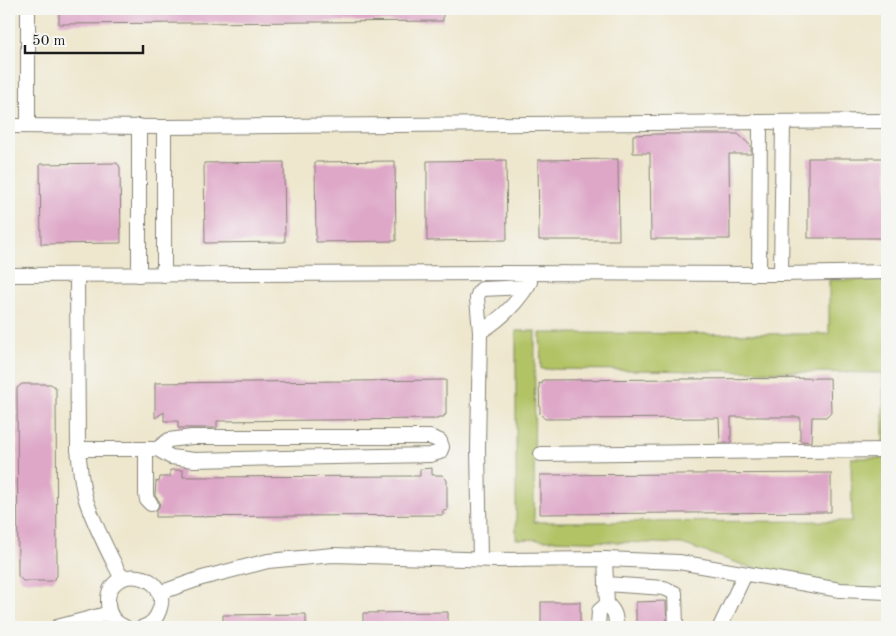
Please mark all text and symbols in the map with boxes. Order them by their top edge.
scale bar [25,22,142,54]
text: 50 m [32,34,66,49]

